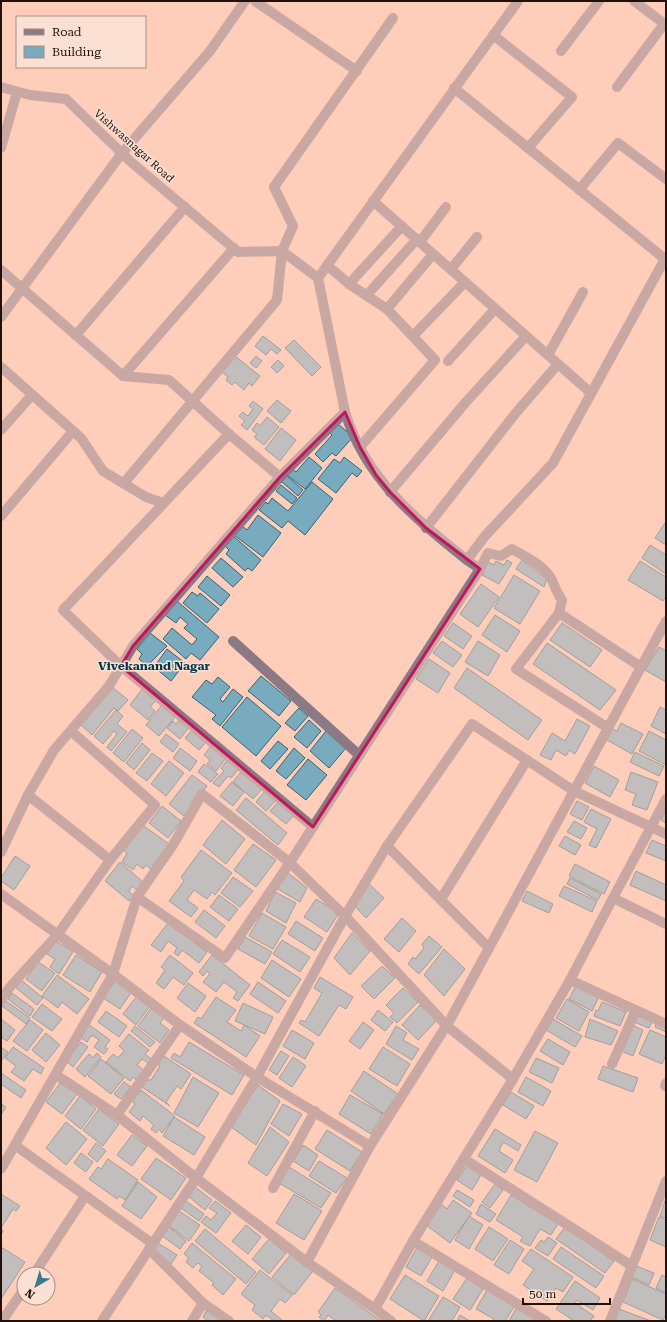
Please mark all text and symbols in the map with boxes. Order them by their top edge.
legend [16,16,146,68]
text: Road [52,25,82,39]
text: Building [52,45,101,59]
street label: Vishwasnagar Road [91,107,177,185]
district label: Vivekanand Nagar [98,659,210,673]
north arrow [16,1266,56,1306]
scale bar [523,1280,610,1306]
text: N [22,1285,37,1301]
text: 50 m [529,1287,556,1301]

